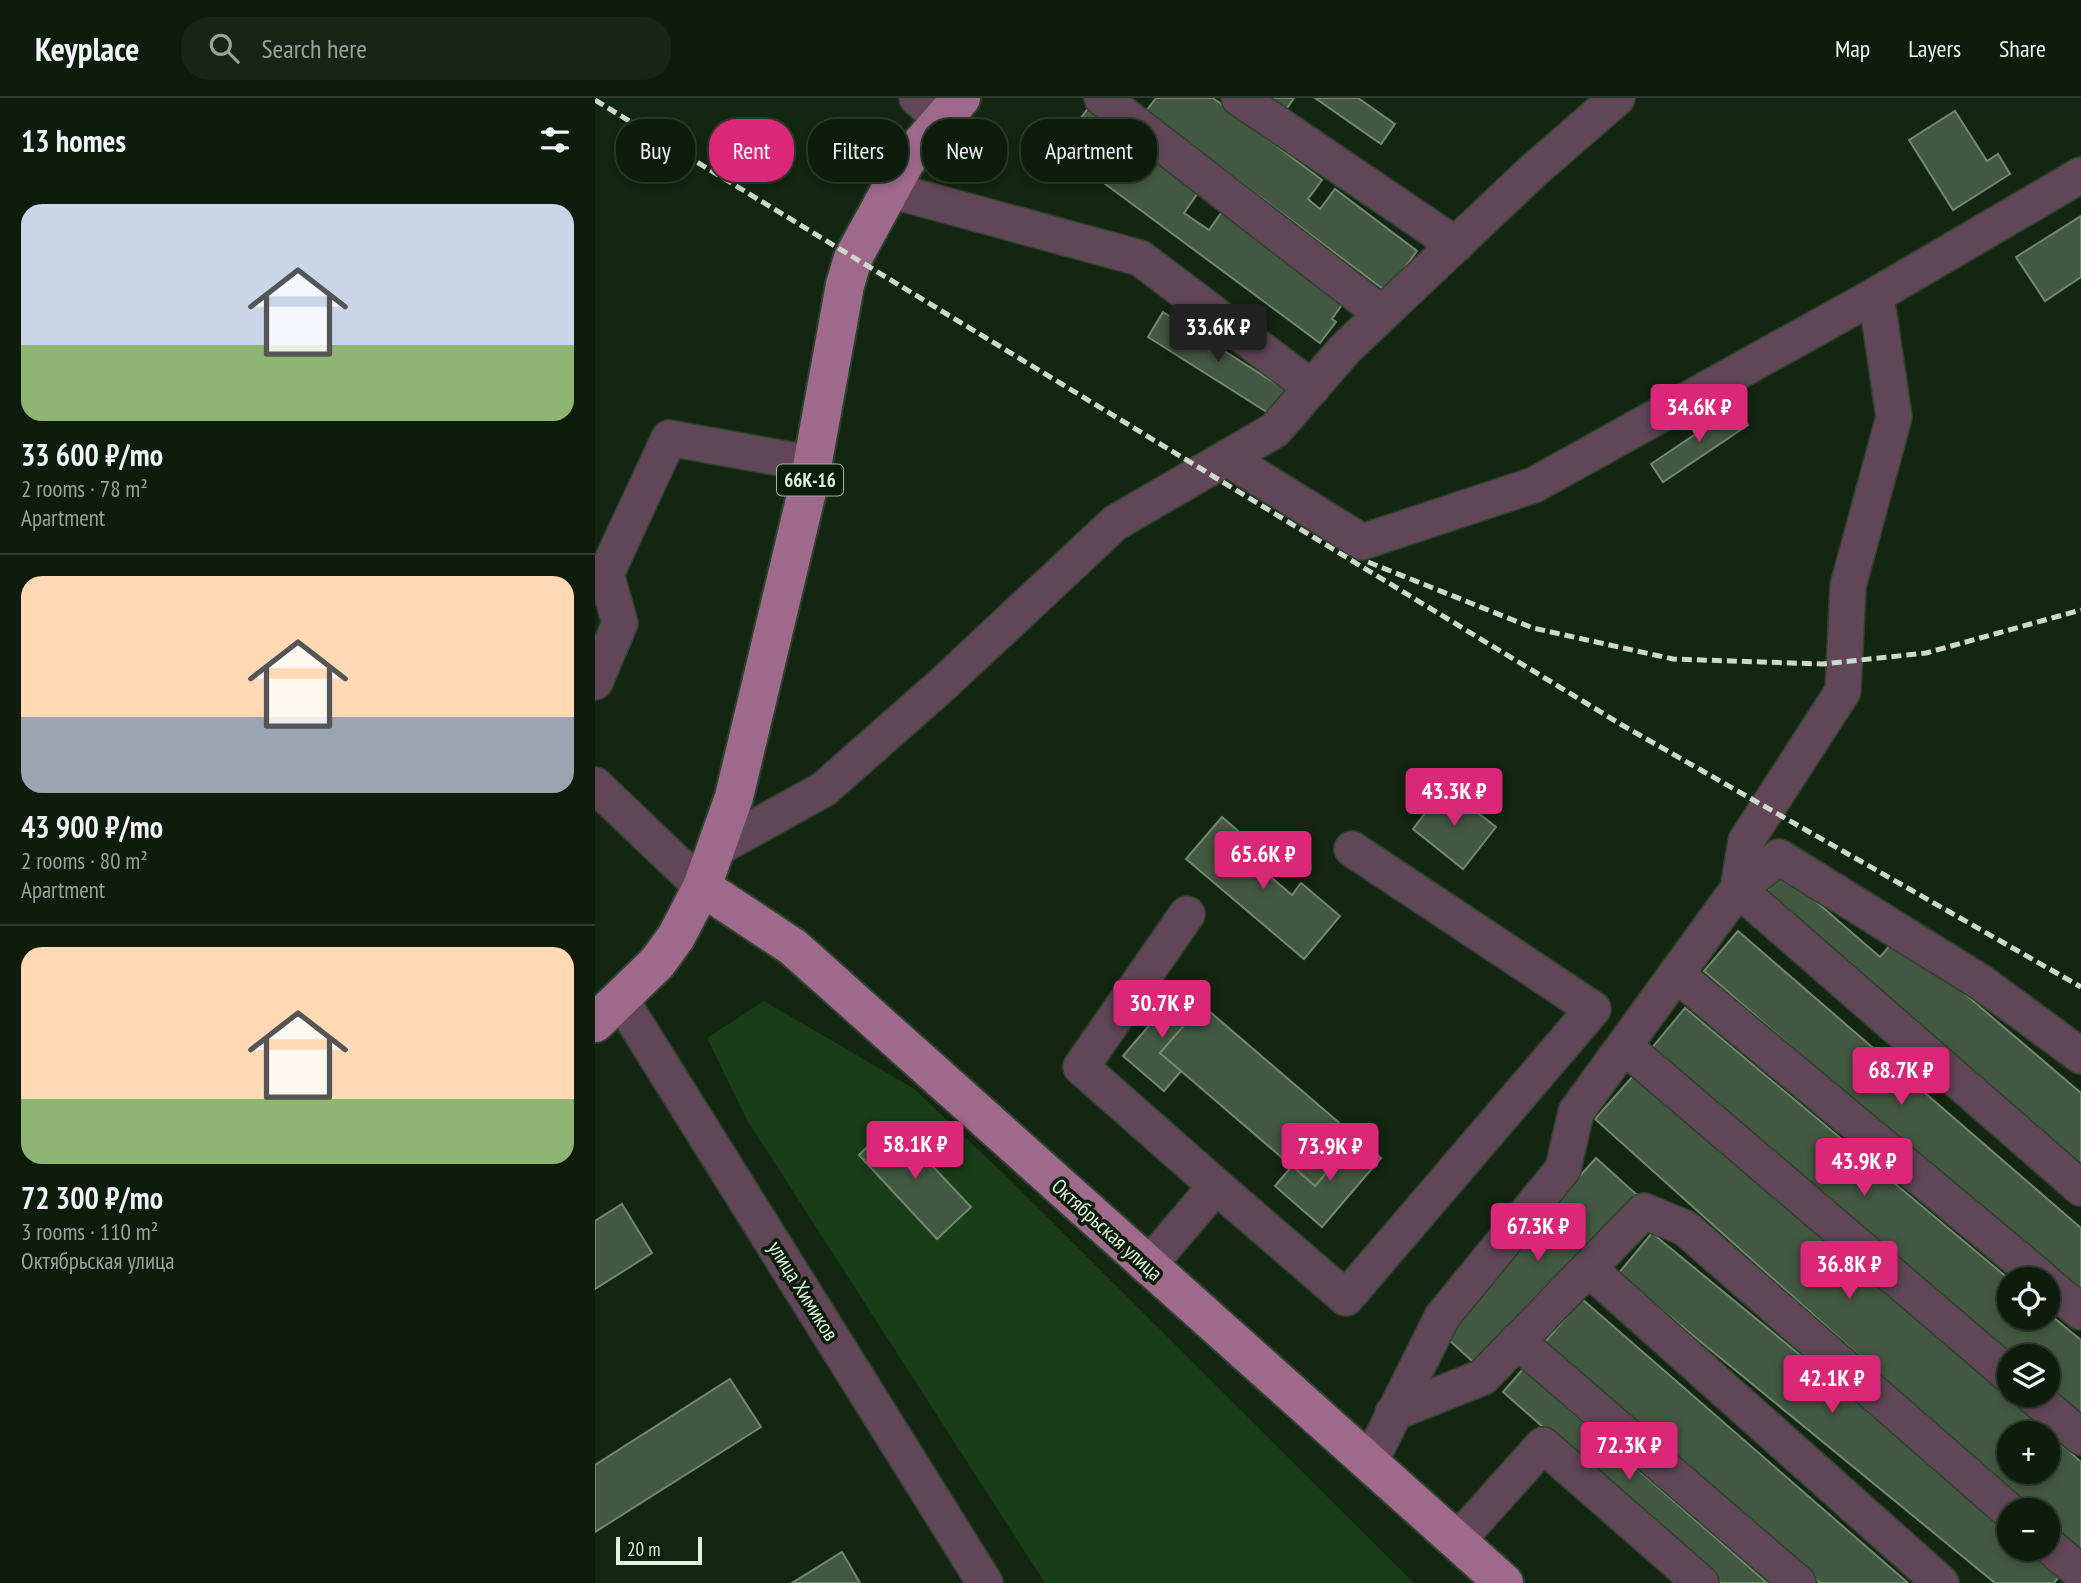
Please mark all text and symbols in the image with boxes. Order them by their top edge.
search box [181,17,671,80]
text: Keyplace [35,27,139,70]
icon: search [205,29,243,67]
text: Search here [261,32,367,65]
text: Map [1835,33,1870,64]
text: Layers [1908,33,1961,64]
text: Share [1999,33,2046,64]
chip: Buy [616,119,695,182]
chip: Rent [709,119,794,182]
chip: Filters [808,119,908,182]
chip: New [922,119,1007,182]
chip: Apartment [1021,119,1157,182]
text: 13 homes [21,121,126,160]
icon: filters [536,121,574,159]
icon: home [235,249,361,375]
pin: 33.6K ₽ [1153,304,1283,364]
text: 33.6K ₽ [1186,312,1250,341]
pin: 34.6K ₽ [1634,384,1764,444]
text: 34.6K ₽ [1667,392,1731,421]
text: 33 600 ₽/mo [21,435,163,474]
road number: 66К-16 [777,464,843,496]
text: 2 rooms · 78 m² [21,474,148,503]
text: Apartment [21,503,105,532]
icon: home [235,621,361,747]
pin: 43.3K ₽ [1389,768,1519,828]
text: 43.3K ₽ [1422,776,1486,805]
text: 43 900 ₽/mo [21,807,163,846]
pin: 65.6K ₽ [1198,832,1328,891]
text: 65.6K ₽ [1231,839,1295,868]
text: 2 rooms · 80 m² [21,846,148,875]
text: Apartment [21,875,105,904]
pin: 30.7K ₽ [1097,981,1227,1040]
text: 30.7K ₽ [1130,988,1194,1017]
icon: home [235,992,361,1118]
pin: 68.7K ₽ [1836,1048,1966,1107]
text: 68.7K ₽ [1869,1055,1933,1084]
pin: 58.1K ₽ [850,1122,980,1181]
pin: 73.9K ₽ [1265,1124,1395,1183]
text: 58.1K ₽ [883,1129,947,1158]
text: 73.9K ₽ [1298,1131,1362,1160]
pin: 43.9K ₽ [1799,1138,1929,1198]
text: 43.9K ₽ [1832,1146,1896,1175]
street label: Октябрьская улица [1046,1173,1168,1287]
text: 72 300 ₽/mo [21,1178,163,1217]
pin: 67.3K ₽ [1473,1204,1603,1263]
text: 67.3K ₽ [1507,1211,1569,1240]
text: 3 rooms · 110 m² [21,1217,158,1246]
street label: улица Химиков [762,1236,845,1346]
pin: 36.8K ₽ [1784,1242,1914,1301]
text: Октябрьская улица [21,1246,174,1275]
text: 36.8K ₽ [1817,1249,1881,1278]
map controls [1997,1267,2060,1561]
button: locate [1997,1267,2060,1330]
button: layers [1997,1344,2060,1407]
pin: 42.1K ₽ [1767,1356,1897,1415]
text: 42.1K ₽ [1800,1363,1864,1392]
button: + [1997,1421,2060,1484]
pin: 72.3K ₽ [1564,1422,1694,1482]
text: 72.3K ₽ [1597,1430,1661,1459]
button: − [1997,1498,2060,1561]
scale bar [616,1534,702,1566]
text: 20 m [627,1537,661,1561]

